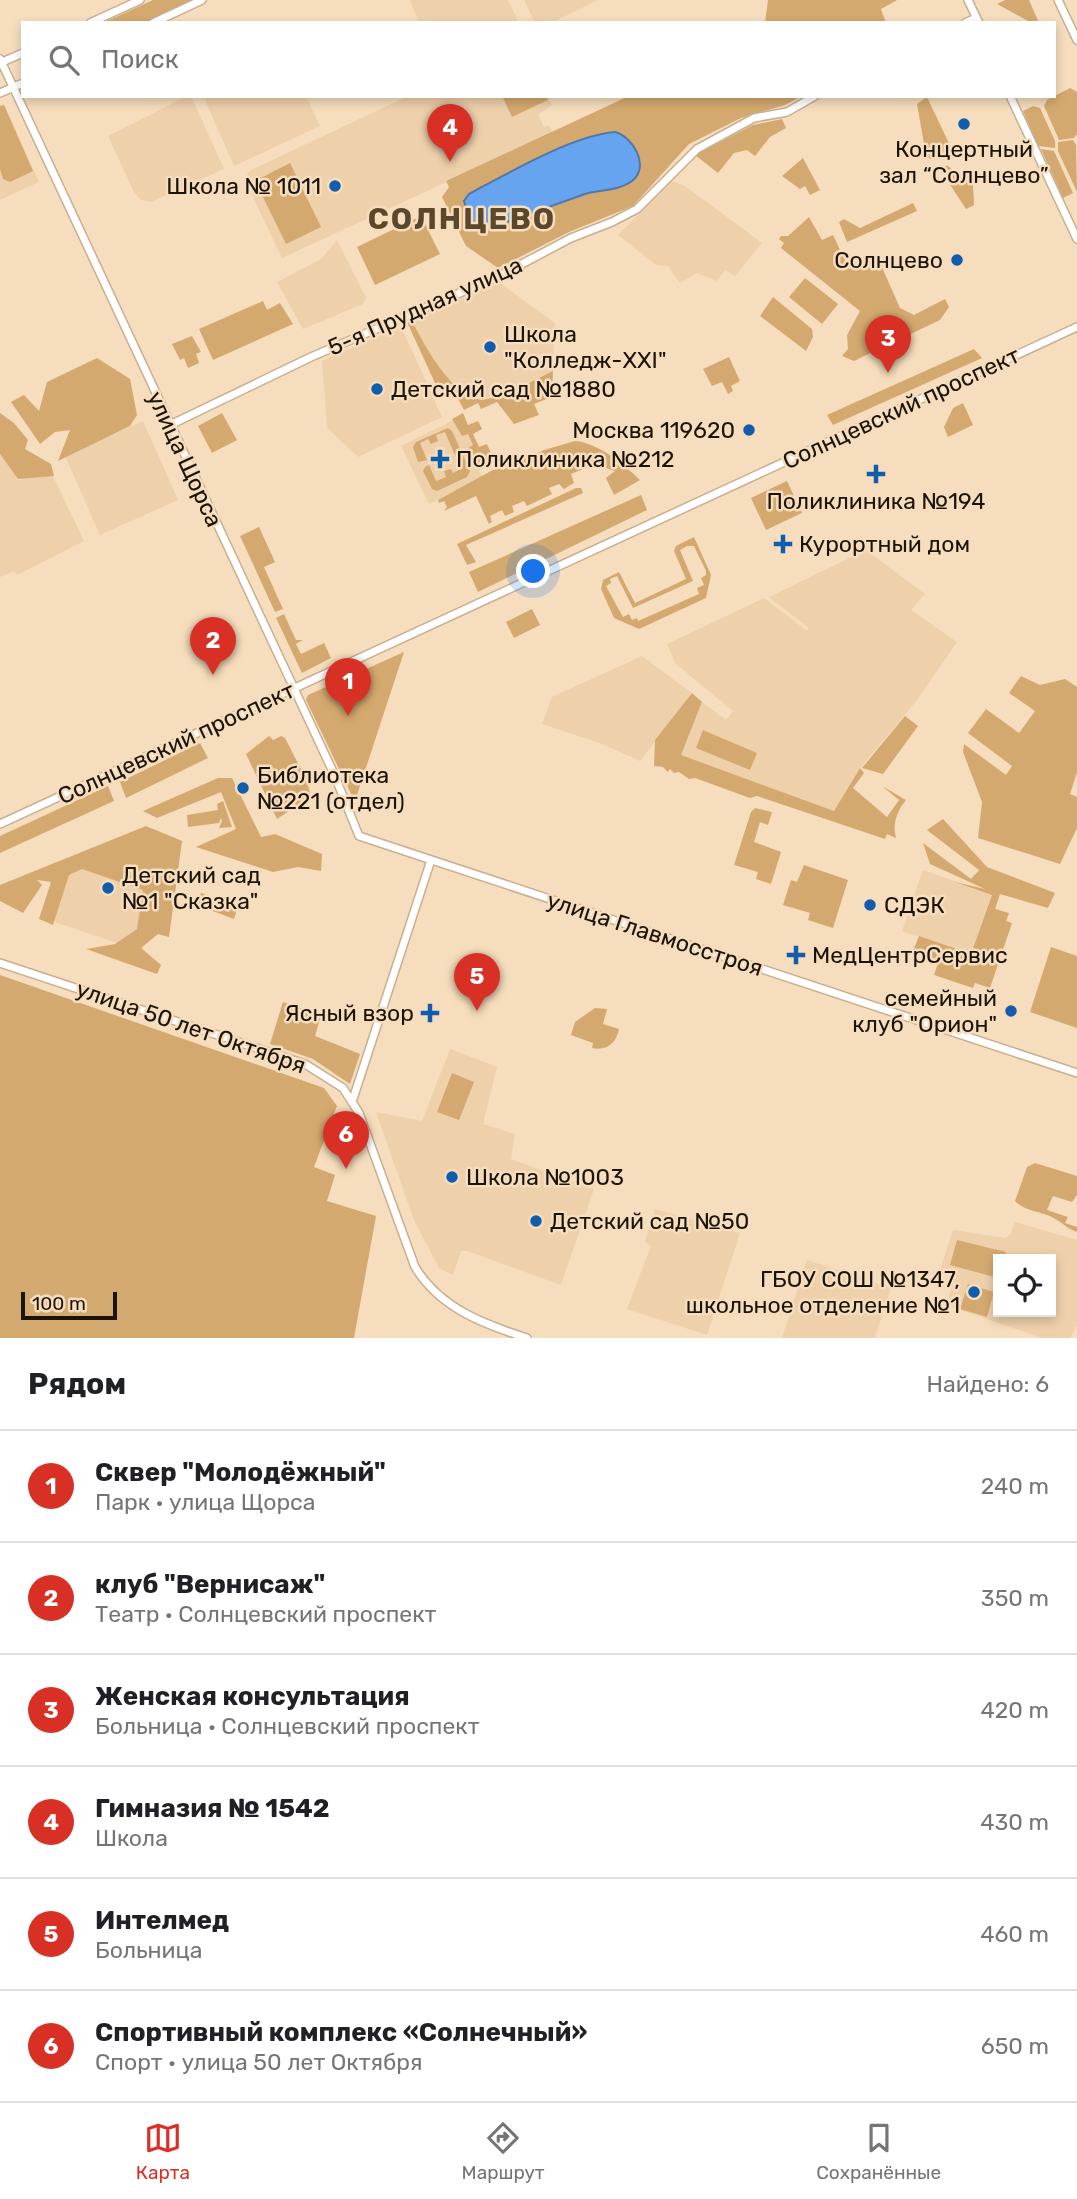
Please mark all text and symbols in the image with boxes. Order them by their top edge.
search box [21,21,1056,98]
icon: search [45,41,83,79]
text: Поиск [101,44,179,75]
pin: 4 [427,104,473,162]
marker: Концертный зал “Солнцево” [956,116,972,132]
place label: Концертный зал “Солнцево” [879,135,1049,189]
place label: Школа № 1011 [166,172,321,200]
marker: Школа № 1011 [327,178,343,194]
district label: СОЛНЦЕВО [368,201,556,237]
place label: Солнцево [834,246,943,274]
street label: 5-я Прудная улица [323,250,527,362]
marker: Солнцево [949,252,965,268]
pin: 3 [865,315,911,373]
place label: Школа "Колледж-XXI" [504,320,667,374]
marker: Школа "Колледж-XXI" [482,339,498,355]
street label: Солнцевский проспект [778,341,1024,475]
place label: Детский сад №1880 [391,375,616,403]
marker: Детский сад №1880 [369,381,385,397]
street label: улица Щорса [141,387,229,531]
place label: Москва 119620 [572,416,735,444]
marker: Москва 119620 [741,422,757,438]
place label: Поликлиника №212 [456,445,675,473]
marker: Поликлиника №212 [430,449,450,469]
marker: Поликлиника №194 [866,464,886,484]
place label: Поликлиника №194 [766,487,986,515]
place label: Курортный дом [799,530,970,558]
marker: Курортный дом [773,534,793,554]
your location [516,554,550,588]
pin: 2 [190,617,236,675]
pin: 1 [325,658,371,716]
street label: Солнцевский проспект [53,676,299,810]
place label: Библиотека №221 (отдел) [257,761,405,815]
marker: Библиотека №221 (отдел) [235,780,251,796]
place label: Детский сад №1 "Сказка" [122,861,261,915]
marker: Детский сад №1 "Сказка" [100,880,116,896]
street label: улица Главмосстроя [543,886,767,982]
place label: СДЭК [884,891,945,919]
marker: СДЭК [862,897,878,913]
place label: МедЦентрСервис [812,941,1008,969]
marker: МедЦентрСервис [786,945,806,965]
pin: 5 [454,953,500,1011]
street label: улица 50 лет Октября [72,975,310,1079]
place label: семейный клуб "Орион" [852,984,997,1038]
place label: Ясный взор [285,999,414,1027]
marker: Ясный взор [420,1003,440,1023]
marker: семейный клуб "Орион" [1003,1003,1019,1019]
pin: 6 [323,1111,369,1169]
place label: Школа №1003 [466,1163,624,1191]
marker: Школа №1003 [444,1169,460,1185]
place label: Детский сад №50 [550,1207,749,1235]
marker: Детский сад №50 [528,1213,544,1229]
map controls [993,1254,1056,1317]
button: locate [993,1254,1056,1317]
place label: ГБОУ СОШ №1347, школьное отделение №1 [686,1265,960,1319]
marker: ГБОУ СОШ №1347, школьное отделение №1 [966,1284,982,1300]
scale bar [21,1289,117,1321]
text: 100 m [32,1292,86,1315]
text: Рядом [28,1366,126,1402]
text: Найдено: 6 [927,1370,1049,1398]
text: Сквер "Молодёжный" [95,1457,386,1488]
text: 1 [45,1472,57,1500]
text: 240 m [981,1472,1049,1500]
text: Парк · улица Щорса [95,1488,316,1516]
text: клуб "Вернисаж" [95,1569,325,1600]
text: 2 [44,1584,58,1612]
text: 350 m [981,1584,1049,1612]
text: Театр · Солнцевский проспект [95,1600,436,1628]
text: Женская консультация [95,1681,410,1712]
text: 3 [43,1696,59,1724]
text: 420 m [981,1696,1049,1724]
text: Больница · Солнцевский проспект [95,1712,479,1740]
text: Гимназия № 1542 [95,1793,330,1824]
text: 4 [43,1808,59,1836]
text: 430 m [980,1808,1049,1836]
text: Школа [95,1824,168,1852]
text: Интелмед [95,1905,229,1936]
text: 5 [44,1920,58,1948]
text: 460 m [980,1920,1049,1948]
text: Больница [95,1936,203,1964]
text: Спортивный комплекс «Солнечный» [95,2017,587,2048]
text: 6 [44,2032,58,2060]
text: 650 m [981,2032,1049,2060]
text: Спорт · улица 50 лет Октября [95,2048,423,2076]
tab: Карта [136,2119,190,2184]
tab: Маршрут [462,2119,545,2184]
tab: Сохранённые [816,2119,941,2184]

